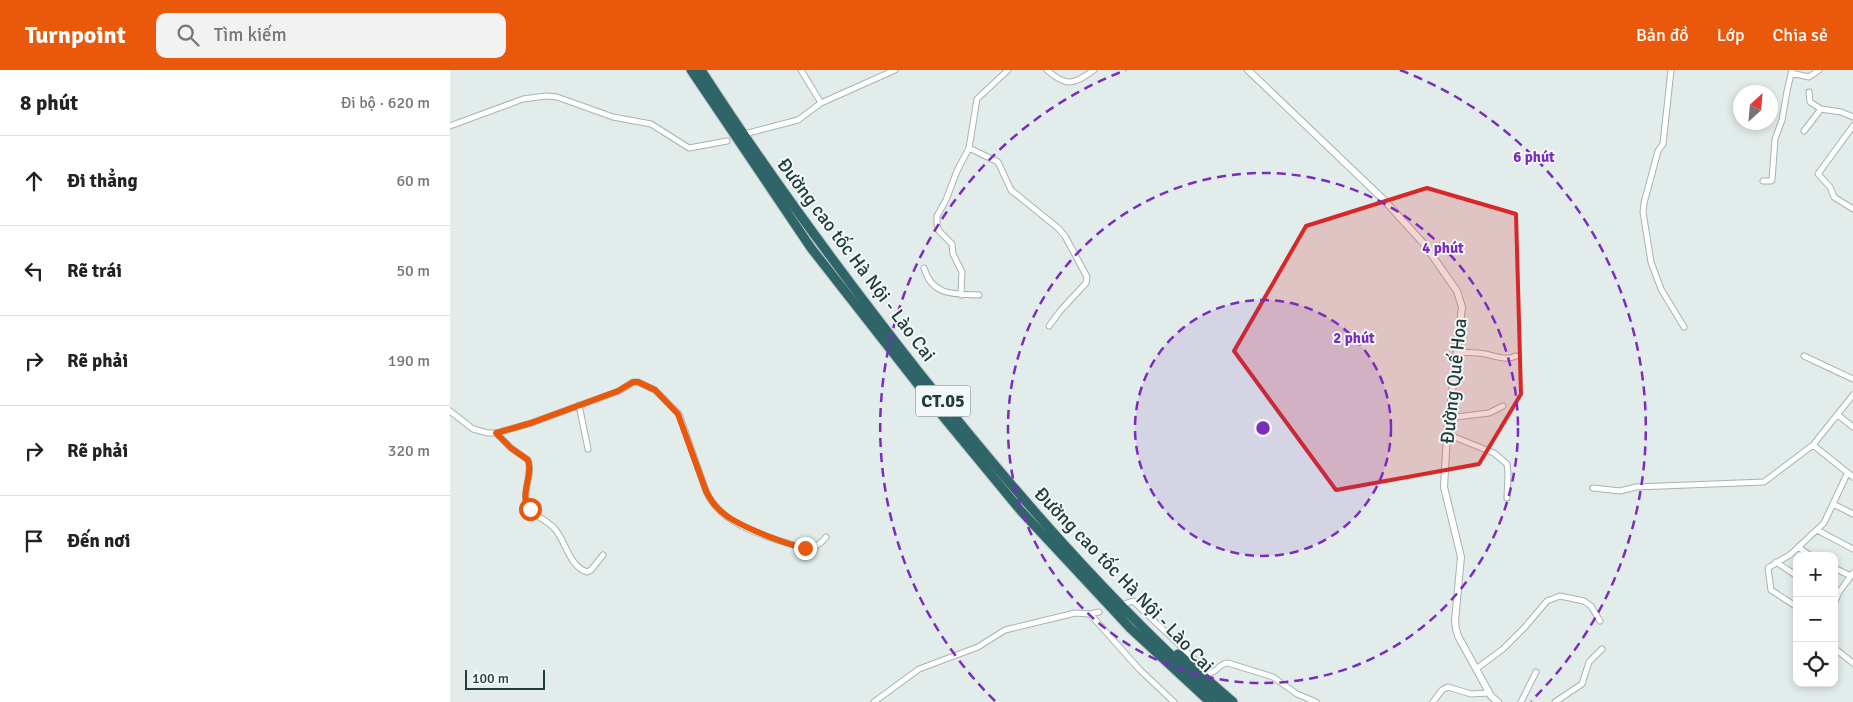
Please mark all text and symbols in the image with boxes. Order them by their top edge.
search box [156,13,506,58]
text: Turnpoint [25,20,126,50]
icon: search [174,21,202,49]
text: Tìm kiếm [214,23,287,47]
text: Bản đồ [1636,24,1689,46]
text: Lớp [1717,24,1744,46]
text: Chia sẻ [1772,24,1828,46]
north arrow [1733,85,1778,130]
text: 8 phút [20,90,78,116]
text: Đi bộ · 620 m [341,93,430,113]
text: 6 phút [1513,148,1555,166]
street label: Đường cao tốc Hà Nội - Lào Cai [772,153,940,367]
icon: ahead [20,167,48,195]
text: Đi thẳng [67,169,138,193]
text: 60 m [396,171,430,191]
text: 4 phút [1422,239,1464,257]
icon: left [20,257,48,285]
text: Rẽ trái [67,259,122,283]
text: 50 m [396,261,430,281]
street label: Đường Quế Hoa [1435,317,1473,445]
text: 2 phút [1333,329,1375,347]
icon: right [20,347,48,375]
text: Rẽ phải [67,349,128,373]
text: 190 m [388,351,430,371]
road number: CT.05 [916,386,970,416]
centre of rings [1254,419,1272,437]
icon: right [20,437,48,465]
text: Rẽ phải [67,439,128,463]
text: 320 m [388,441,430,461]
street label: Đường cao tốc Hà Nội - Lào Cai [1029,482,1219,678]
route start [519,498,542,521]
icon: arrive [20,527,48,555]
text: Đến nơi [67,529,130,553]
route end [794,537,817,560]
map controls [1793,552,1838,687]
button: + [1793,552,1838,597]
button: − [1793,597,1838,642]
button: locate [1793,642,1838,687]
scale bar [465,667,545,690]
text: 100 m [472,670,509,687]

